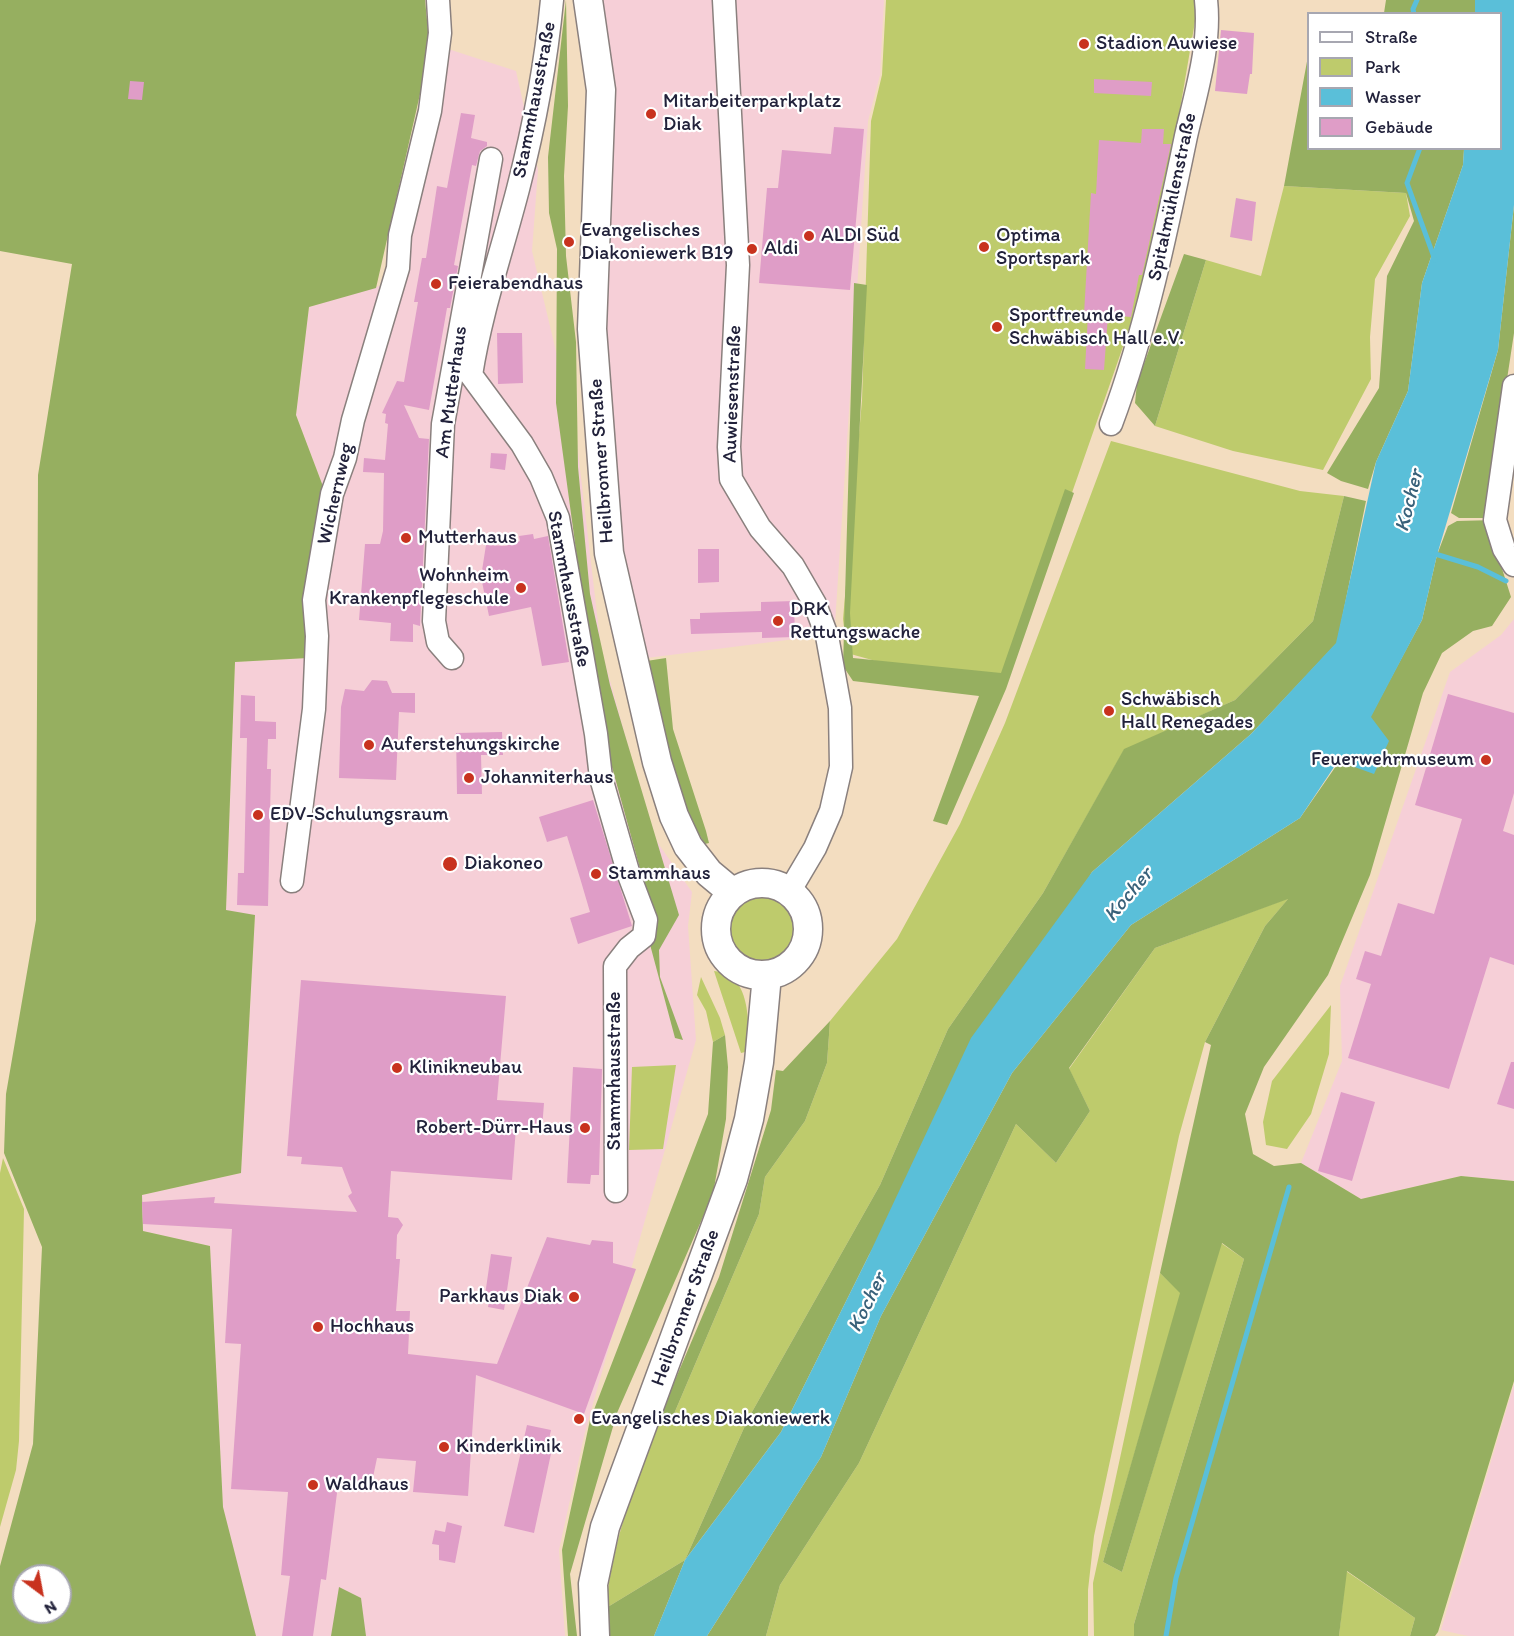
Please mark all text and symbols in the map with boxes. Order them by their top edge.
legend [1307,12,1502,150]
street label: Stammhausstraße [508,20,562,180]
text: Straße [1365,26,1418,48]
place label: Stadion Auwiese [1096,32,1237,56]
marker: Stadion Auwiese [1077,37,1091,51]
text: Park [1365,56,1400,78]
text: Wasser [1365,86,1421,108]
place label: Mitarbeiterparkplatz Diak [663,90,841,137]
marker: Mitarbeiterparkplatz Diak [644,107,658,121]
street label: Spitalmühlenstraße [1143,111,1203,283]
text: Gebäude [1365,116,1433,138]
place label: Evangelisches Diakoniewerk B19 [581,219,734,266]
place label: ALDI Süd [821,224,900,248]
place label: Optima Sportspark [996,224,1090,271]
marker: ALDI Süd [802,229,816,243]
marker: Evangelisches Diakoniewerk B19 [562,235,576,249]
place label: Aldi [764,237,798,261]
marker: Optima Sportspark [977,240,991,254]
marker: Aldi [745,242,759,256]
place label: Feierabendhaus [448,272,583,296]
marker: Feierabendhaus [429,277,443,291]
place label: Sportfreunde Schwäbisch Hall e.V. [1009,304,1184,351]
marker: Sportfreunde Schwäbisch Hall e.V. [990,320,1004,334]
street label: Am Mutterhaus [431,324,473,460]
street label: Auwiesenstraße [719,325,747,463]
street label: Heilbronner Straße [584,378,620,544]
street label: Wichernweg [313,441,359,547]
water label: Kocher [1390,467,1430,535]
street label: Stammhausstraße [541,509,595,669]
place label: Mutterhaus [418,526,517,550]
marker: Mutterhaus [399,531,413,545]
place label: Wohnheim Krankenpflegeschule [329,564,509,611]
marker: Wohnheim Krankenpflegeschule [514,581,528,595]
place label: DRK Rettungswache [790,598,920,645]
marker: DRK Rettungswache [771,614,785,628]
place label: Schwäbisch Hall Renegades [1121,688,1253,735]
marker: Schwäbisch Hall Renegades [1102,704,1116,718]
place label: Auferstehungskirche [381,733,560,757]
marker: Auferstehungskirche [362,738,376,752]
place label: Feuerwehrmuseum [1311,748,1474,772]
marker: Feuerwehrmuseum [1479,753,1493,767]
place label: Johanniterhaus [481,766,613,790]
marker: Johanniterhaus [462,771,476,785]
place label: EDV-Schulungsraum [270,803,448,827]
marker: EDV-Schulungsraum [251,808,265,822]
place label: Diakoneo [464,852,543,876]
marker: Diakoneo [441,855,459,873]
place label: Stammhaus [608,862,711,886]
water label: Kocher [1099,863,1159,927]
marker: Stammhaus [589,867,603,881]
street label: Stammhausstraße [603,992,627,1150]
place label: Klinikneubau [409,1056,522,1080]
marker: Klinikneubau [390,1061,404,1075]
place label: Robert-Dürr-Haus [416,1116,573,1140]
marker: Robert-Dürr-Haus [578,1121,592,1135]
street label: Heilbronner Straße [646,1226,726,1390]
water label: Kocher [843,1269,893,1337]
place label: Parkhaus Diak [439,1285,562,1309]
marker: Parkhaus Diak [567,1290,581,1304]
place label: Hochhaus [330,1315,414,1339]
marker: Hochhaus [311,1320,325,1334]
place label: Evangelisches Diakoniewerk [591,1407,830,1431]
marker: Evangelisches Diakoniewerk [572,1412,586,1426]
place label: Kinderklinik [456,1435,561,1459]
marker: Kinderklinik [437,1440,451,1454]
place label: Waldhaus [325,1473,409,1497]
marker: Waldhaus [306,1478,320,1492]
north arrow [12,1564,72,1624]
text: N [41,1597,60,1619]

